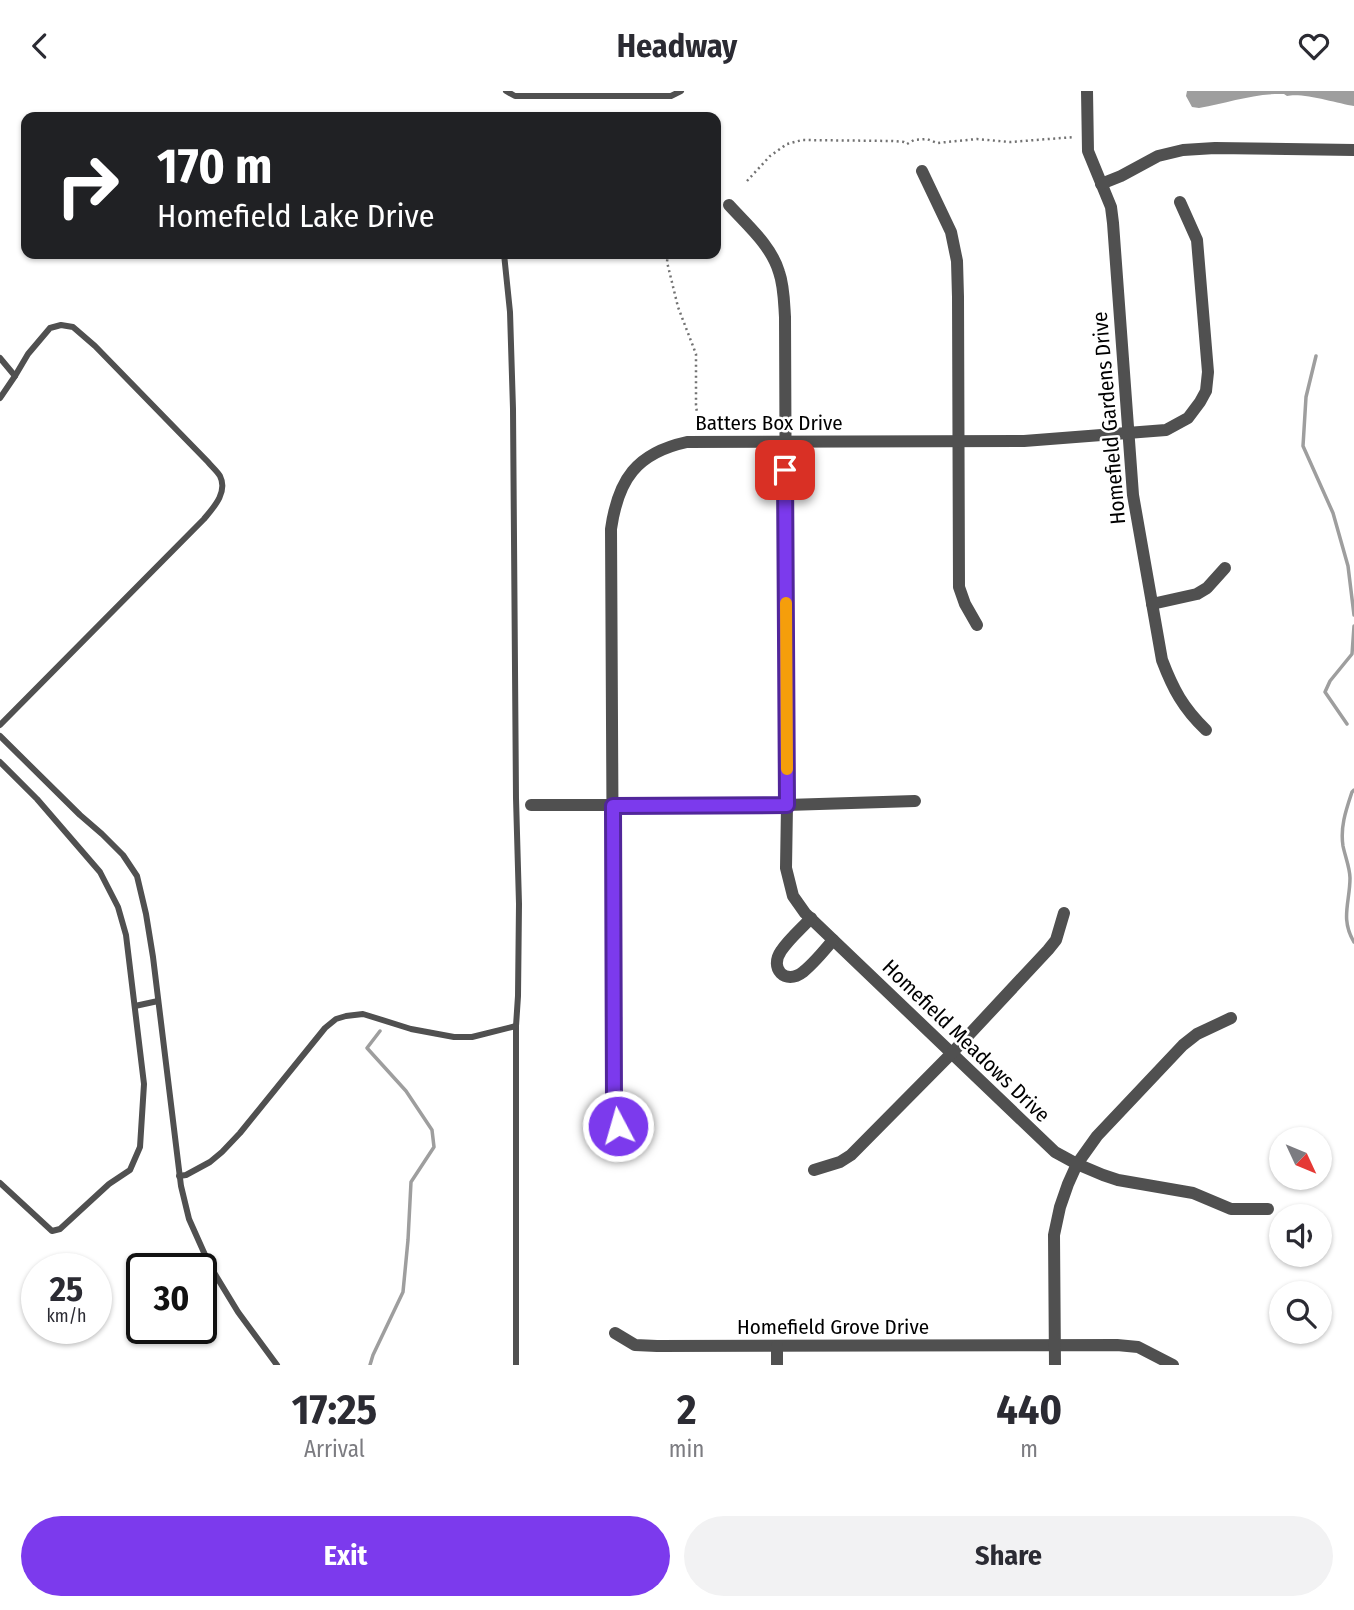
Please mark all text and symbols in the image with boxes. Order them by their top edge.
icon: back [21,27,59,65]
text: Headway [617,27,737,65]
icon: heart [1295,27,1333,65]
text: 170 m [157,137,273,196]
icon: right [42,140,133,231]
text: Homefield Lake Drive [157,197,434,235]
street label: Homefield Gardens Drive [1087,311,1131,525]
street label: Batters Box Drive [695,410,843,436]
pin [755,440,815,500]
icon: arrive [766,451,804,489]
street label: Homefield Meadows Drive [877,954,1055,1128]
position arrow [581,1089,655,1163]
north arrow [1269,1127,1332,1190]
map controls [1269,1127,1332,1344]
button: sound [1269,1204,1332,1267]
speed limit sign: 30 [126,1253,217,1344]
text: 25 [50,1268,83,1310]
button: search [1269,1281,1332,1344]
text: km/h [46,1305,87,1327]
street label: Homefield Grove Drive [737,1314,929,1340]
text: 17:25 [292,1385,377,1435]
text: 2 [677,1385,696,1435]
text: 440 [996,1385,1062,1435]
text: Arrival [304,1435,365,1463]
text: min [669,1435,704,1463]
text: m [1020,1435,1038,1463]
button: Exit [21,1516,670,1596]
button: Share [684,1516,1333,1596]

